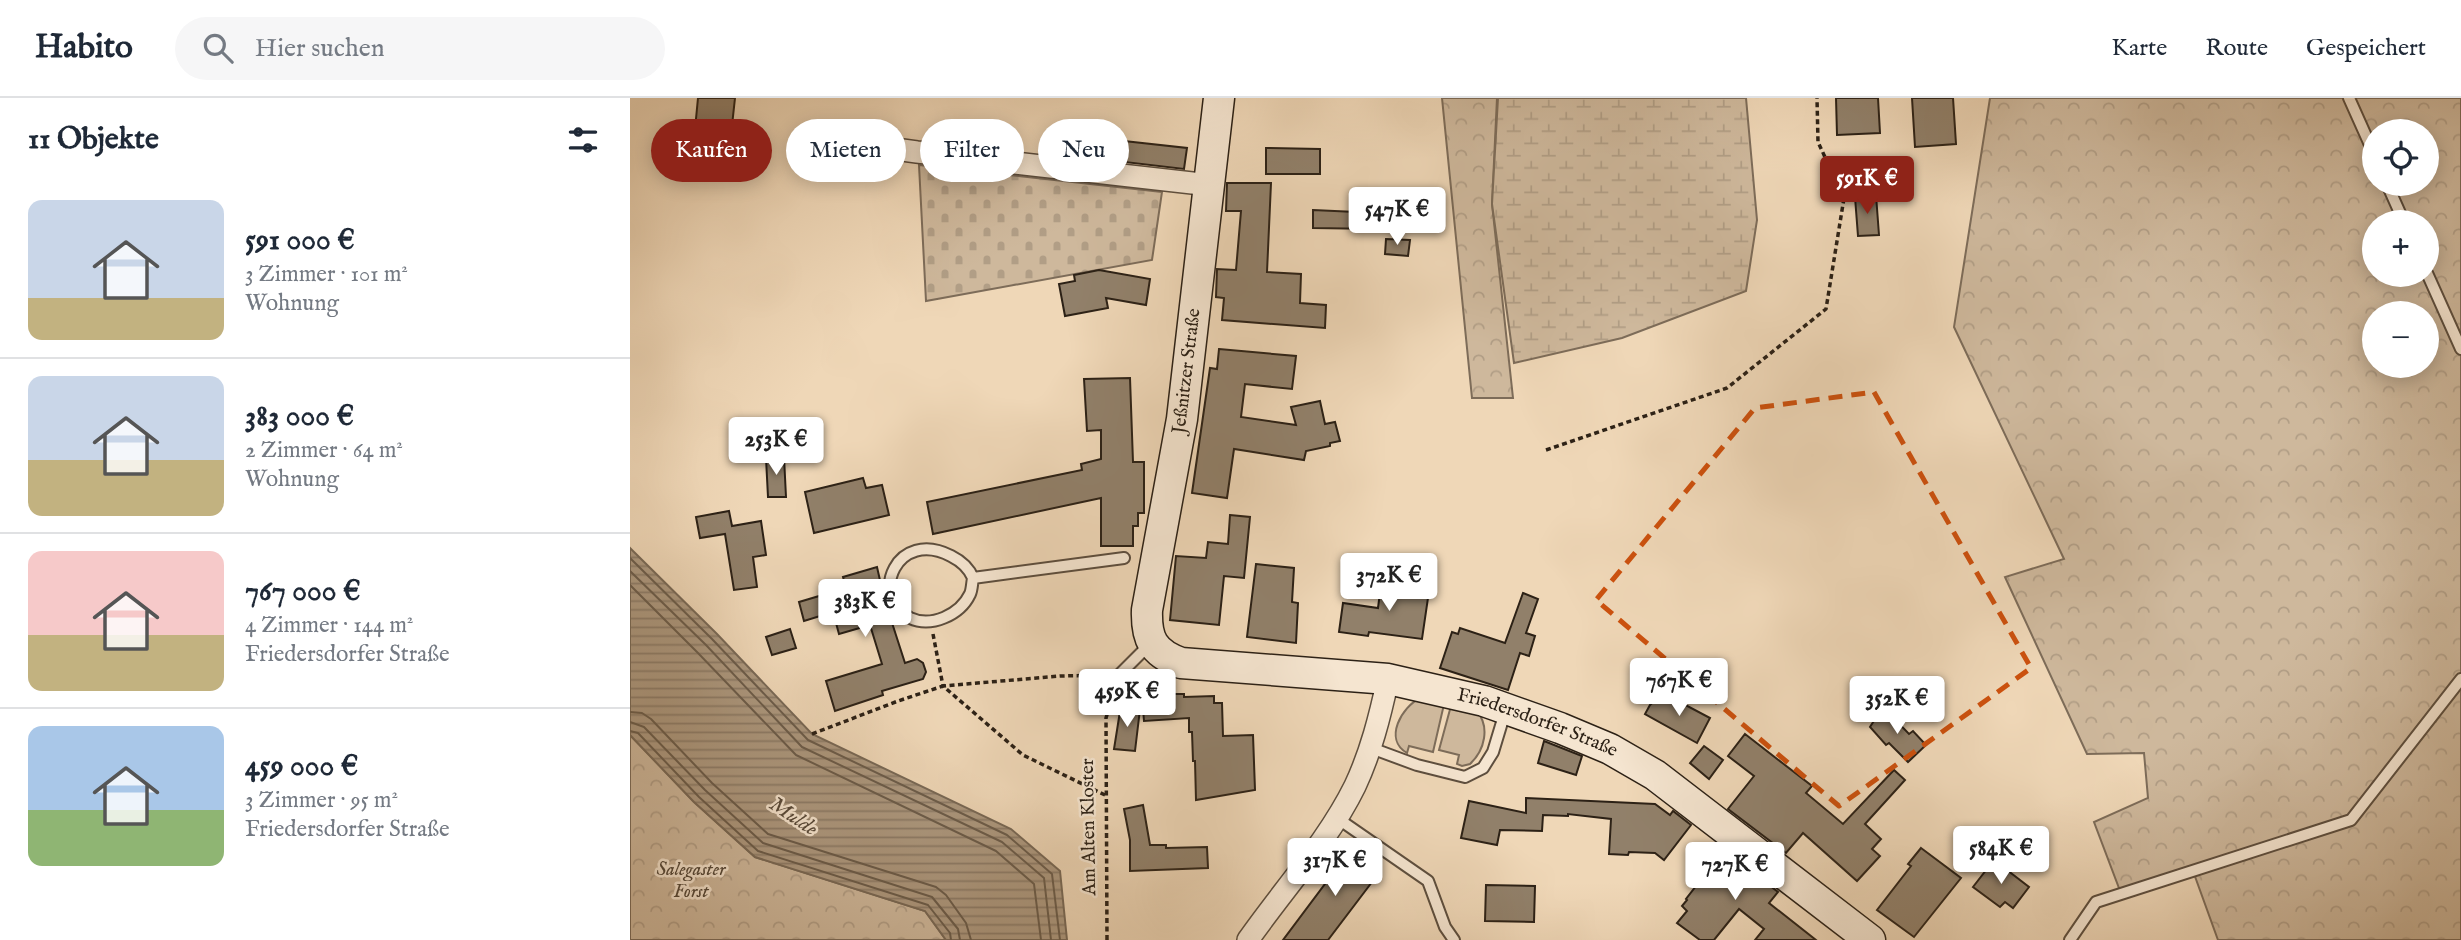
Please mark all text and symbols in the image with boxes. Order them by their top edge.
search box [175,17,665,80]
text: Habito [35,27,133,69]
icon: search [199,29,237,67]
text: Hier suchen [255,32,385,65]
text: Karte [2112,33,2167,64]
text: Route [2205,33,2268,64]
text: Gespeichert [2306,33,2426,64]
chip: Kaufen [651,119,772,182]
chip: Mieten [786,119,906,182]
chip: Filter [920,119,1024,182]
chip: Neu [1038,119,1129,182]
map controls [2362,119,2439,378]
button: locate [2362,119,2439,196]
text: 11 Objekte [28,121,159,159]
icon: filters [564,121,602,159]
pin: 591K € [1810,156,1924,216]
text: 591K € [1836,164,1898,193]
pin: 547K € [1340,188,1454,247]
text: 547K € [1365,195,1429,224]
button: + [2362,210,2439,287]
text: 591 000 € [245,222,355,260]
icon: home [84,228,168,312]
text: 3 Zimmer · 101 m² [245,260,408,289]
text: Wohnung [245,289,339,318]
button: − [2362,301,2439,378]
street label: Jeßnitzer Straße [1167,307,1207,437]
text: 383 000 € [245,398,354,436]
icon: home [84,404,168,488]
pin: 253K € [719,418,833,477]
text: 253K € [745,425,807,454]
text: 2 Zimmer · 64 m² [245,436,403,465]
text: Wohnung [245,465,339,494]
pin: 372K € [1332,554,1446,613]
text: 372K € [1356,561,1422,590]
text: 767 000 € [245,573,361,611]
icon: home [84,579,168,663]
pin: 383K € [808,580,922,639]
text: 383K € [834,587,896,616]
text: 4 Zimmer · 144 m² [245,611,413,640]
text: Friedersdorfer Straße [245,640,450,669]
pin: 767K € [1622,658,1736,718]
text: 767K € [1646,666,1712,695]
pin: 459K € [1070,670,1184,729]
pin: 352K € [1840,676,1954,736]
text: 459K € [1095,677,1159,706]
street label: Friedersdorfer Straße [1455,683,1622,763]
text: 352K € [1866,684,1928,713]
text: 459 000 € [245,748,358,786]
icon: home [84,754,168,838]
street label: Am Alten Kloster [1076,758,1102,897]
text: 3 Zimmer · 95 m² [245,786,398,815]
water label: Mulde [764,791,822,843]
text: Friedersdorfer Straße [245,815,450,844]
pin: 584K € [1944,826,2058,886]
text: 584K € [1969,834,2033,863]
pin: 317K € [1278,838,1392,898]
pin: 727K € [1678,842,1792,902]
text: 317K € [1303,846,1367,875]
text: 727K € [1701,850,1769,879]
park label: Salegaster Forst [656,858,727,904]

